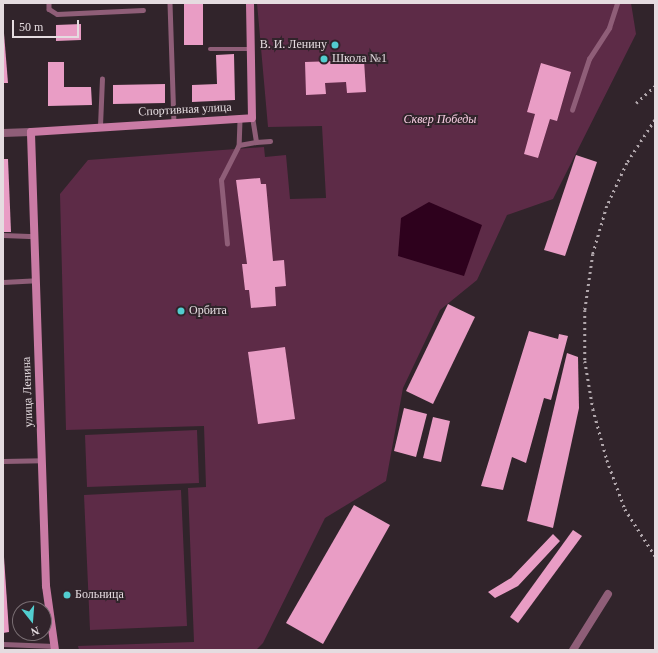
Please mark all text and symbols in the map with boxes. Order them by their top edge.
scale bar [14,12,81,38]
text: 50 m [19,20,43,34]
place label: В. И. Ленину [260,38,327,52]
marker: В. И. Ленину [330,40,340,50]
place label: Школа №1 [332,52,387,66]
marker: Школа №1 [319,54,329,64]
street label: Спортивная улица [138,100,232,120]
park label: Сквер Победы [404,113,476,127]
place label: Орбита [189,304,227,318]
marker: Орбита [176,306,186,316]
street label: улица Ленина [20,356,36,428]
place label: Больница [75,588,124,602]
marker: Больница [62,590,72,600]
north arrow [12,601,52,641]
text: N [30,625,41,638]

